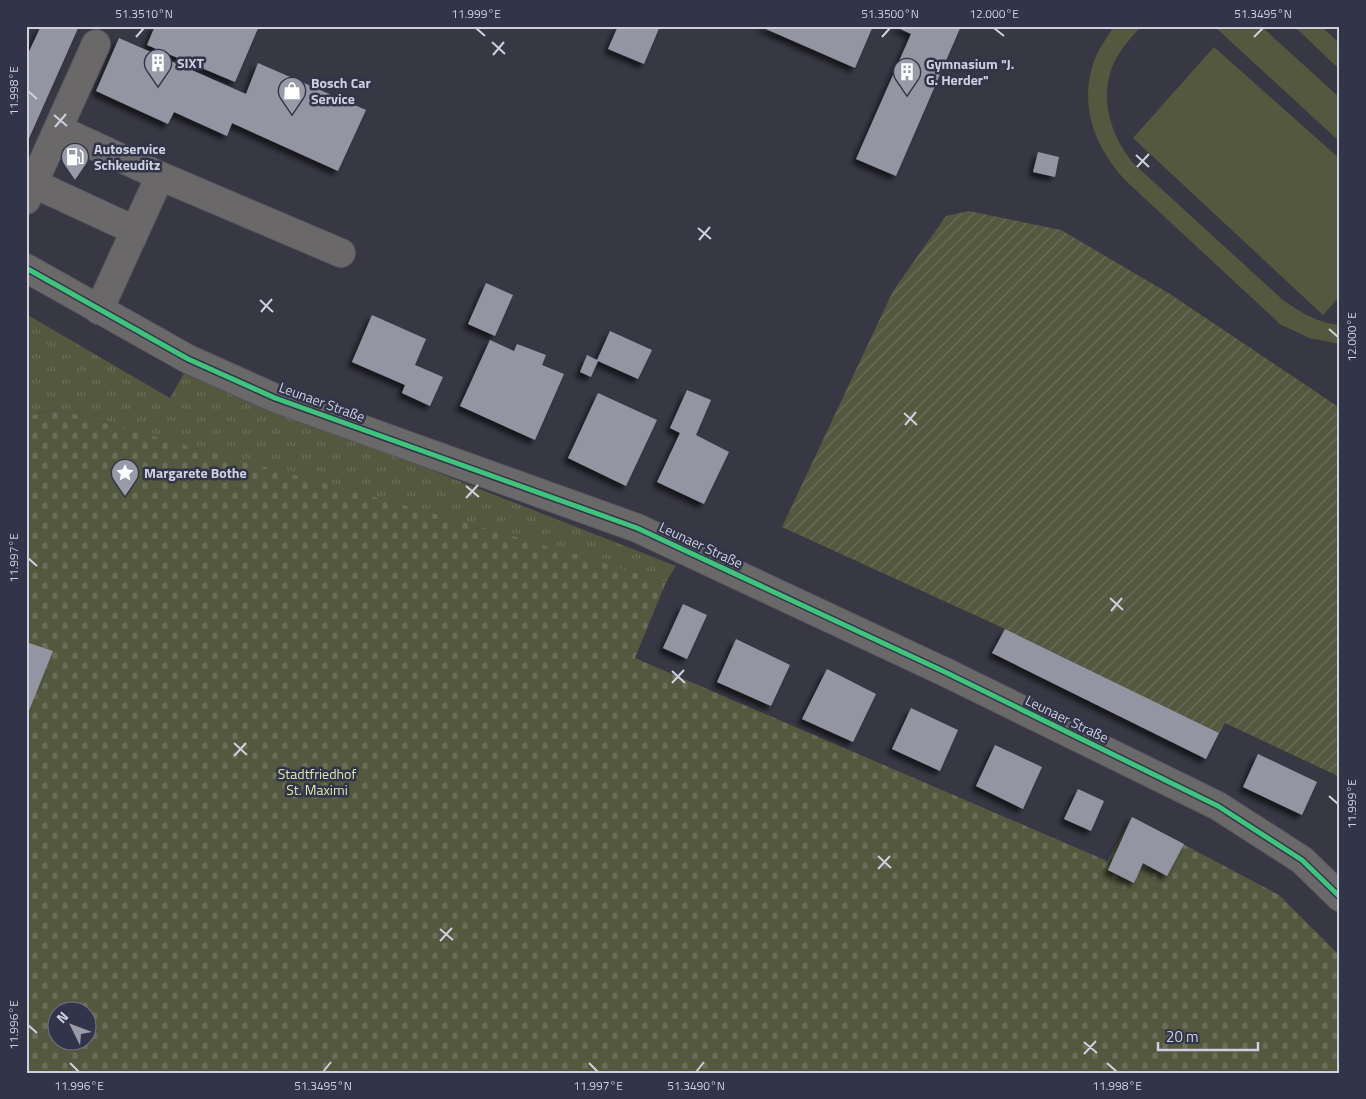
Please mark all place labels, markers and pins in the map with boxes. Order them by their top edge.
building icon: SIXT [143,48,173,87]
place label: SIXT [177,52,205,73]
place label: Gymnasium "J. G. Herder" [926,53,1014,90]
building icon: Gymnasium "J. G. Herder" [892,57,922,96]
place label: Bosch Car Service [311,72,371,109]
shop icon: Bosch Car Service [277,76,307,115]
place label: Autoservice Schkeuditz [94,138,166,175]
fuel station icon: Autoservice Schkeuditz [60,142,90,181]
place icon: Margarete Bothe [110,458,140,497]
place label: Margarete Bothe [144,462,247,483]

